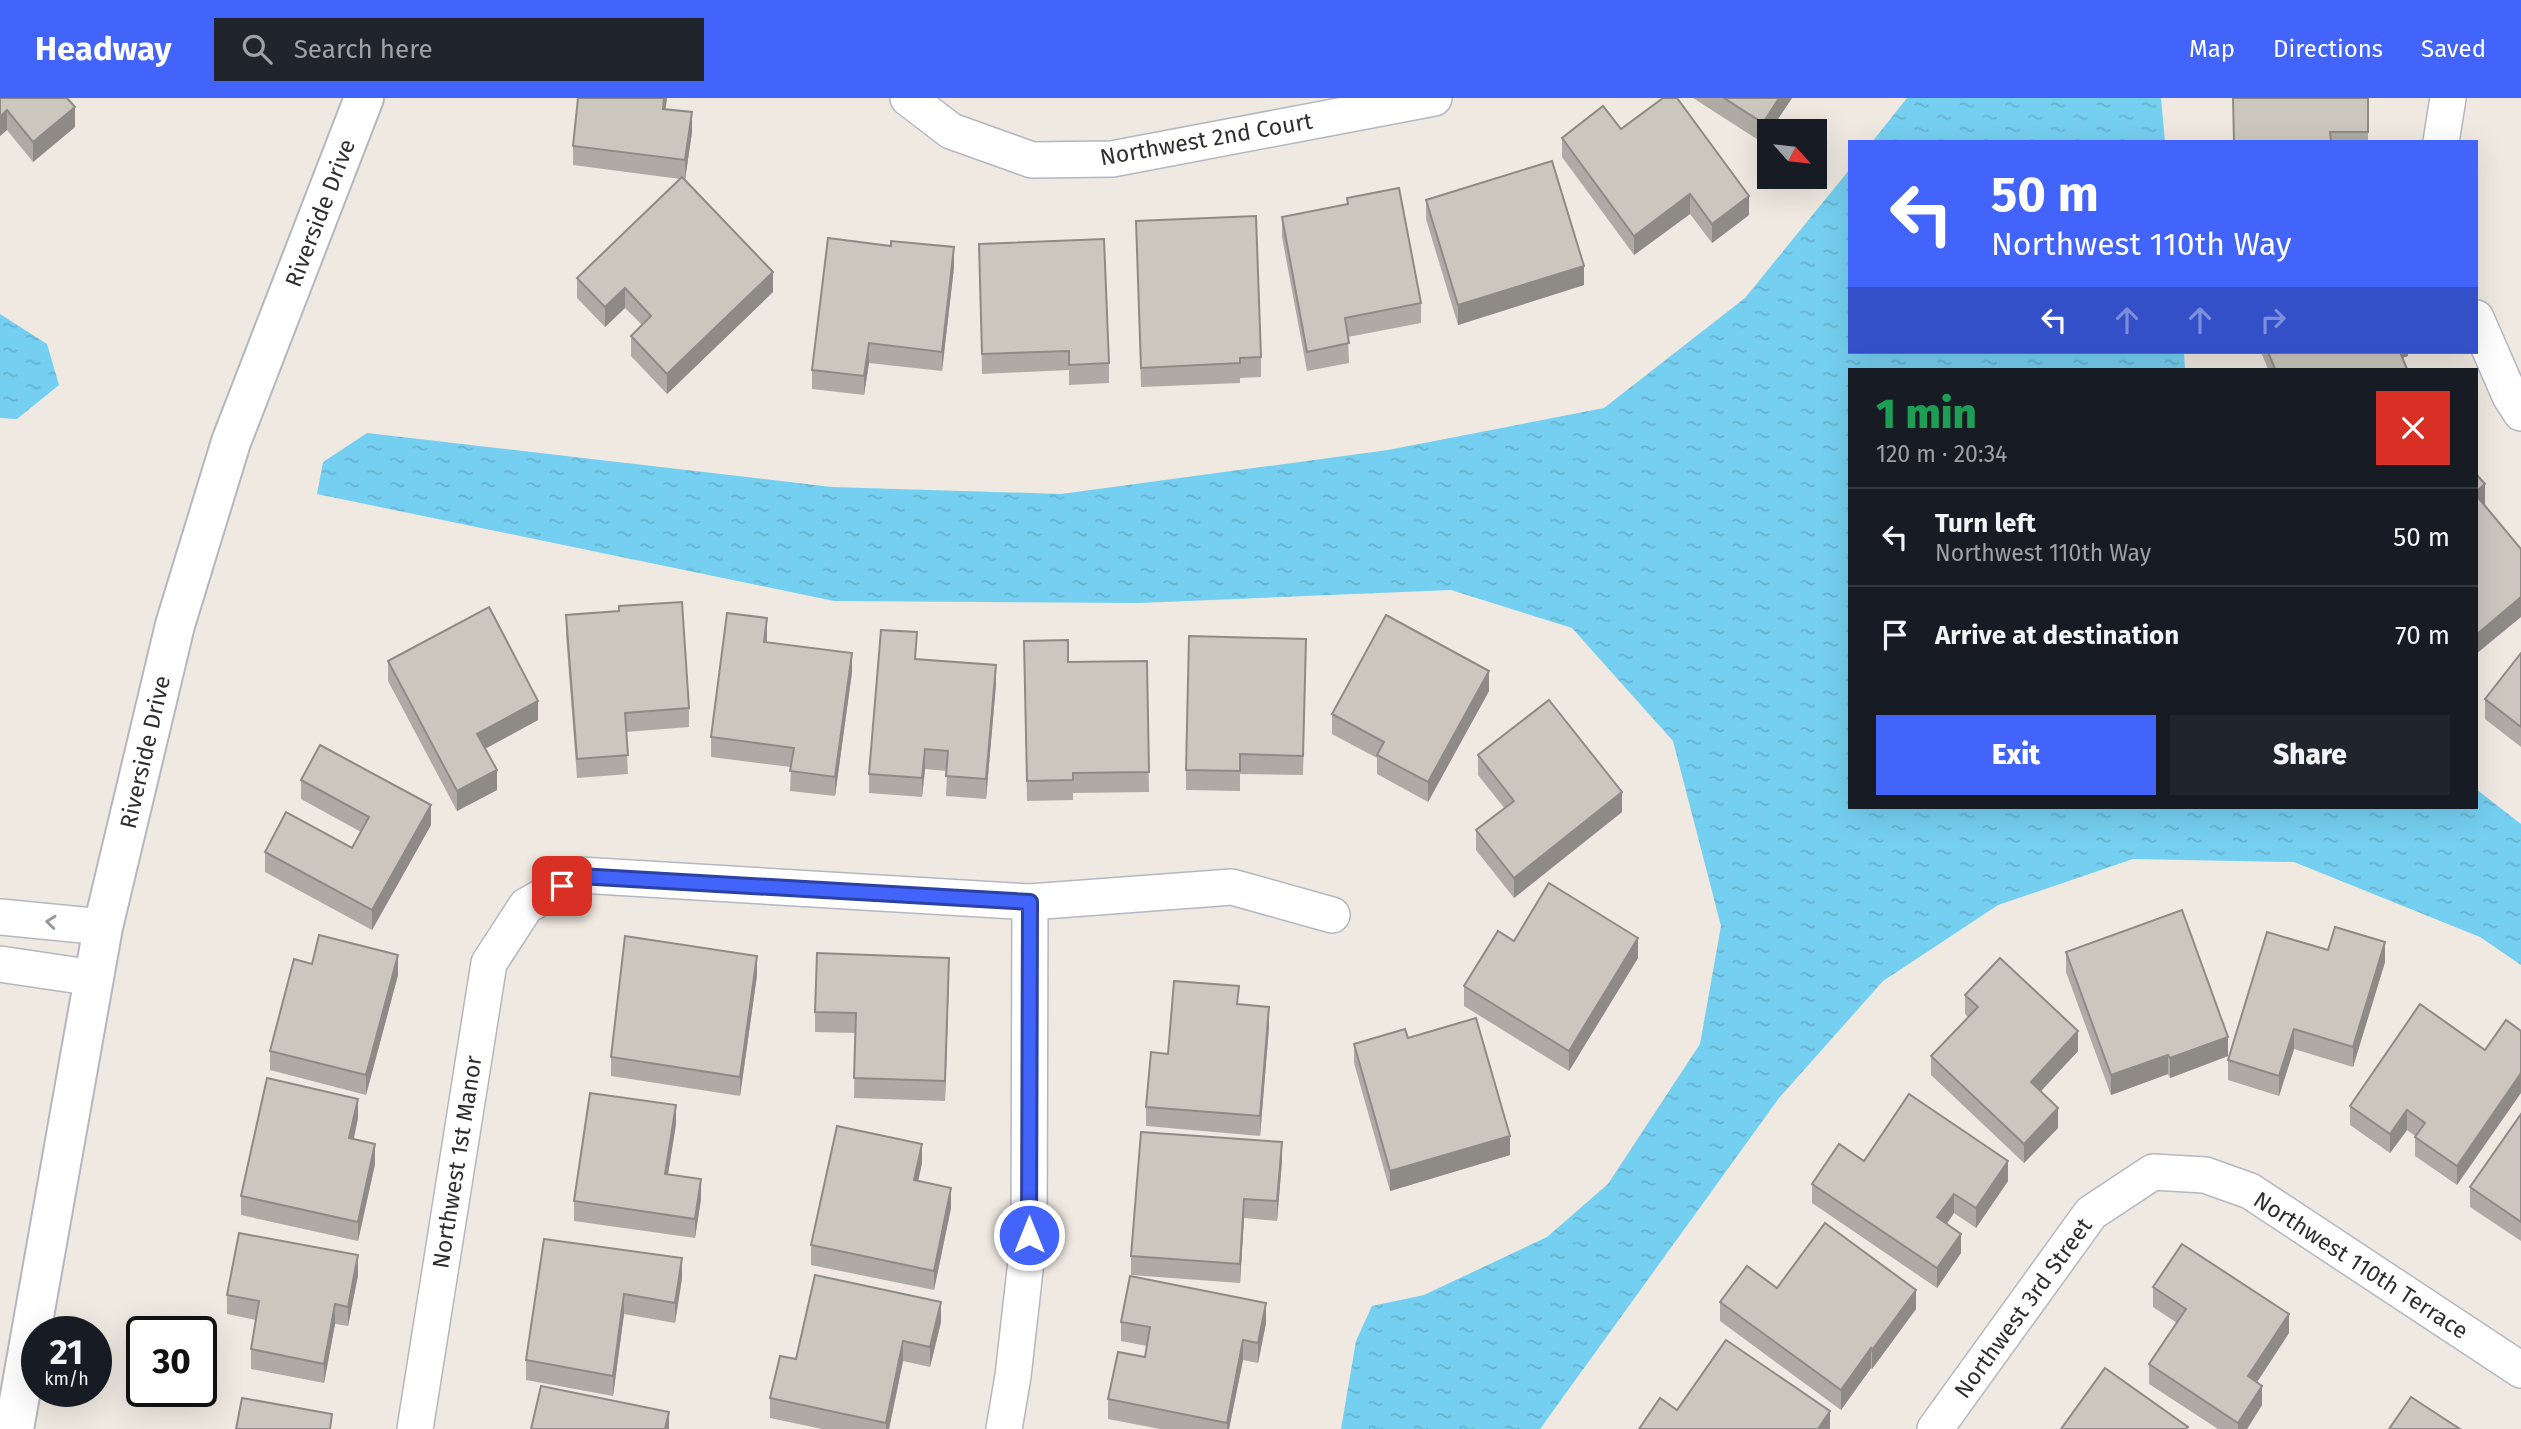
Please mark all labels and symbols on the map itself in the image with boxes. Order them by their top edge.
street label: Northwest 2nd Court [1098,106,1315,171]
north arrow [1757,119,1827,189]
street label: Riverside Drive [279,135,361,291]
street label: Riverside Drive [114,673,176,831]
pin [532,856,592,916]
one-way arrow [46,915,57,930]
street label: Northwest 1st Manor [426,1053,488,1270]
street label: Northwest 110th Terrace [2249,1185,2473,1345]
position arrow [992,1198,1066,1272]
street label: Northwest 3rd Street [1948,1212,2098,1404]
speed limit sign: 30 [126,1316,217,1407]

